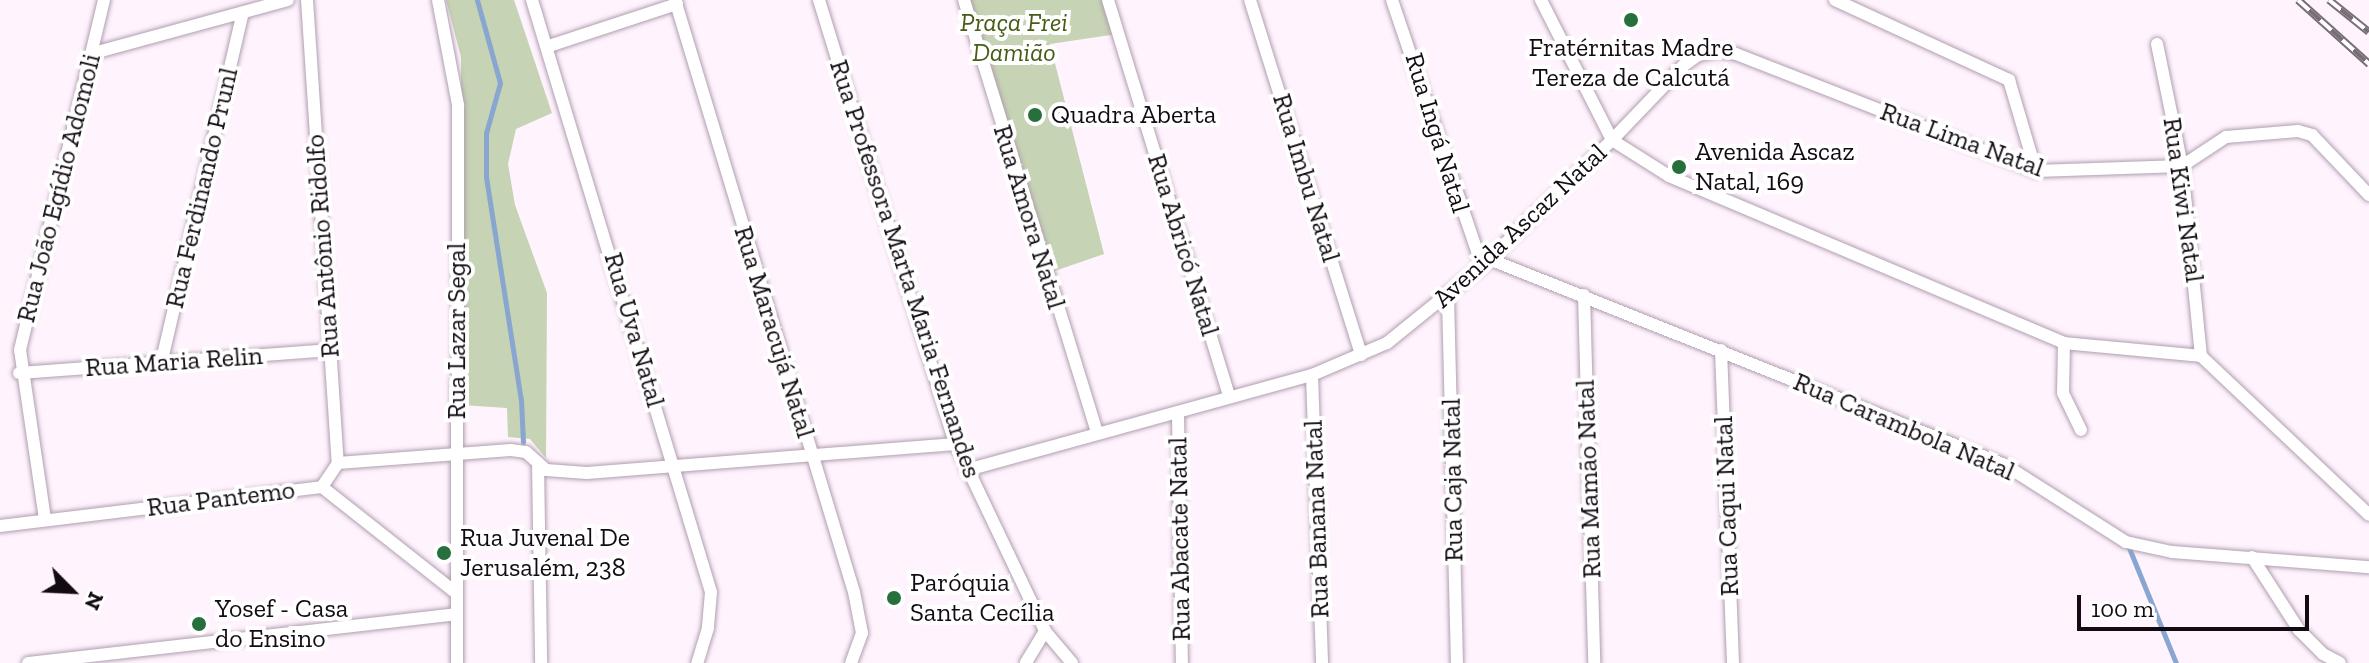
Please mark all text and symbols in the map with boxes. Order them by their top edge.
park label: Praça Frei Damião [960,7,1068,68]
marker: Fratérnitas Madre Tereza de Calcutá [1622,11,1640,29]
place label: Fratérnitas Madre Tereza de Calcutá [1528,32,1734,94]
street label: Rua Ingá Natal [1398,49,1476,217]
street label: Rua João Egídio Adomoli [10,50,108,326]
street label: Rua Professora Marta Maria Fernandes [823,56,987,482]
street label: Rua Ferdinando Prunl [159,65,245,311]
street label: Rua Imbu Natal [1266,90,1346,266]
street label: Rua Lima Natal [1876,96,2048,184]
place label: Quadra Aberta [1051,99,1217,131]
marker: Quadra Aberta [1026,106,1044,124]
street label: Rua Kiwi Natal [2156,116,2210,284]
street label: Rua Amora Natal [986,121,1072,313]
street label: Rua Antônio Ridolfo [300,133,346,359]
place label: Avenida Ascaz Natal, 169 [1695,136,1855,198]
street label: Avenida Ascaz Natal [1427,137,1613,315]
street label: Rua Abricó Natal [1140,150,1226,340]
marker: Avenida Ascaz Natal, 169 [1670,158,1688,176]
street label: Rua Maracujá Natal [727,222,821,442]
street label: Rua Lazar Segal [441,242,473,420]
street label: Rua Uva Natal [597,249,671,411]
street label: Rua Maria Relin [84,340,264,384]
street label: Rua Carambola Natal [1789,366,2019,488]
street label: Rua Mamão Natal [1570,379,1608,579]
street label: Rua Caja Natal [1436,398,1470,562]
street label: Rua Caqui Natal [1708,415,1746,597]
street label: Rua Banana Natal [1298,419,1336,619]
street label: Rua Abacate Natal [1163,436,1197,642]
street label: Rua Pantemo [145,474,297,524]
place label: Rua Juvenal De Jerusalém, 238 [460,522,631,584]
marker: Rua Juvenal De Jerusalém, 238 [435,544,453,562]
north arrow [32,551,112,631]
place label: Paróquia Santa Cecília [910,567,1054,628]
scale bar [2081,579,2313,629]
text: N [79,588,110,614]
marker: Paróquia Santa Cecília [885,589,903,607]
place label: Yosef - Casa do Ensino [215,593,348,654]
text: 100 m [2091,594,2154,623]
marker: Yosef - Casa do Ensino [190,615,208,633]

